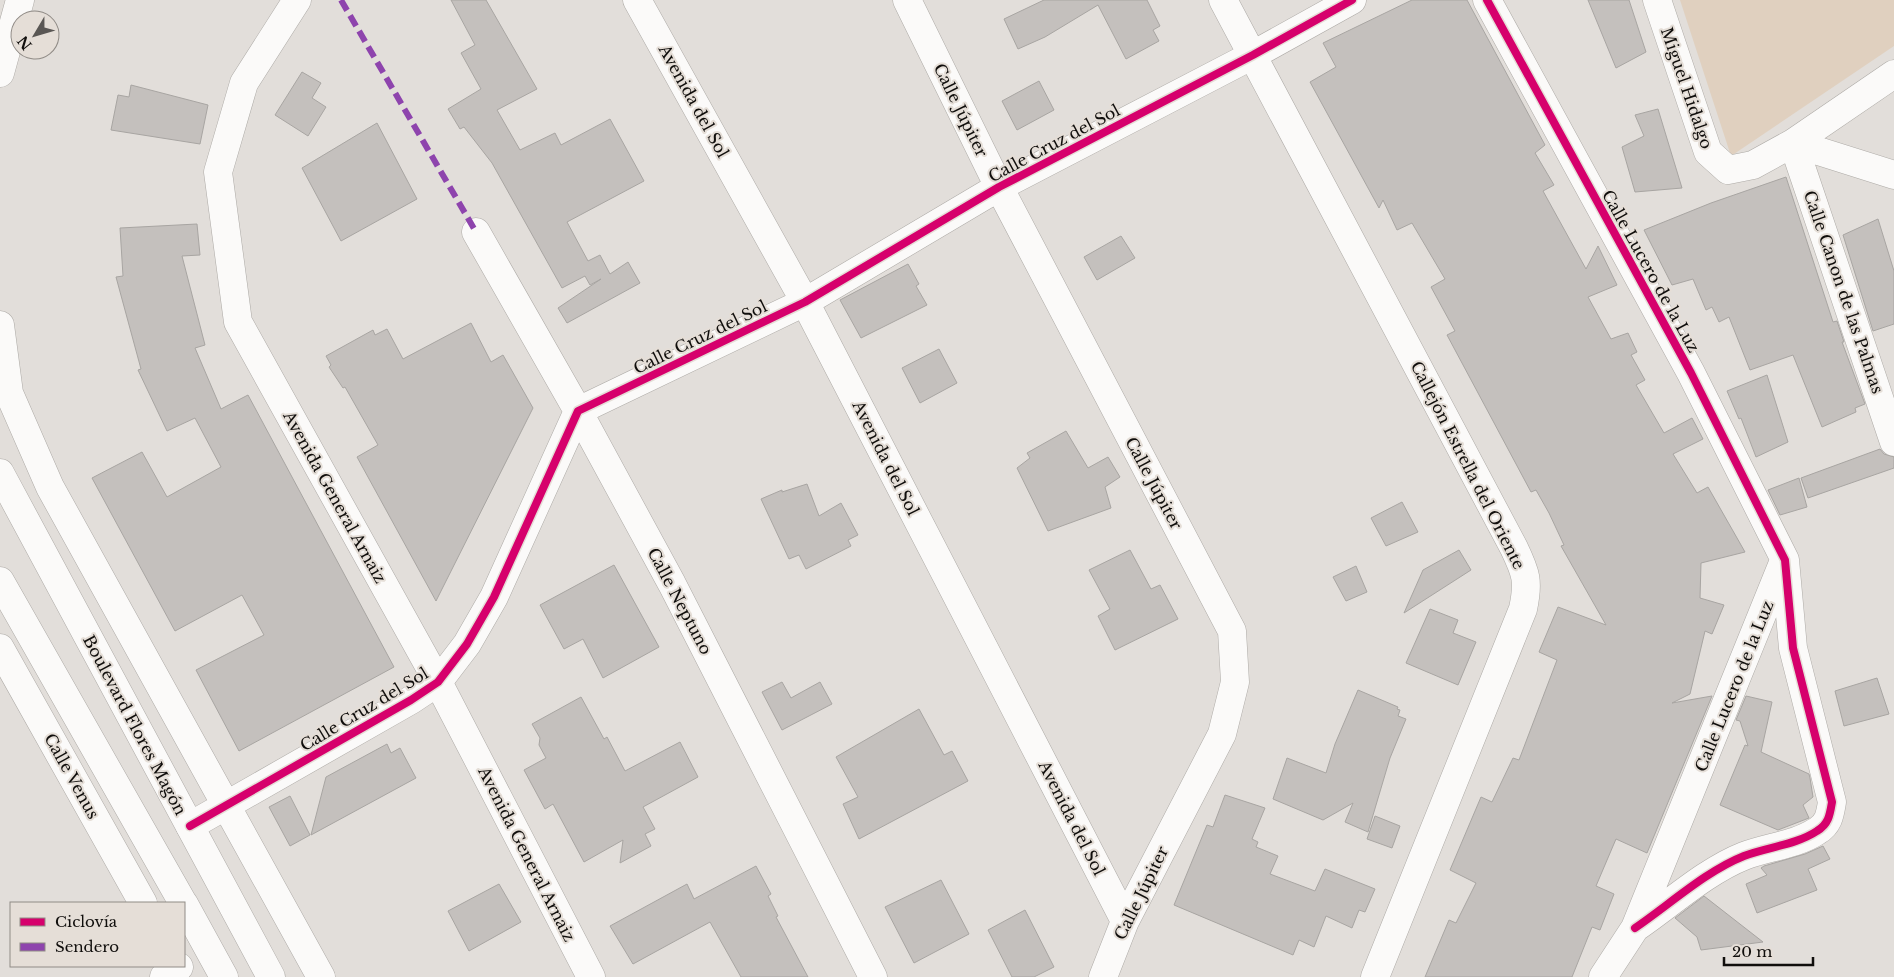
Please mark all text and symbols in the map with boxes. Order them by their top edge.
north arrow [10,10,60,60]
street label: Miguel Hidalgo [1657,25,1717,151]
text: N [14,32,36,54]
street label: Avenida del Sol [654,40,733,161]
street label: Calle Júpiter [930,60,992,160]
street label: Calle Cruz del Sol [985,100,1123,186]
street label: Calle Lucero de la Luz [1598,186,1704,356]
street label: Calle Canon de las Palmas [1800,188,1888,396]
street label: Calle Cruz del Sol [630,296,770,378]
street label: Callejón Estrella del Oriente [1407,358,1529,572]
street label: Avenida del Sol [848,396,924,519]
street label: Avenida General Arnaiz [279,407,391,587]
street label: Calle Júpiter [1121,433,1187,533]
street label: Calle Neptuno [643,544,717,658]
street label: Calle Lucero de la Luz [1690,597,1778,774]
street label: Boulevard Flores Magón [79,632,191,818]
street label: Calle Cruz del Sol [296,663,432,755]
street label: Calle Venus [40,730,104,822]
street label: Avenida del Sol [1034,756,1110,879]
street label: Avenida General Arnaiz [474,762,580,945]
street label: Calle Júpiter [1110,843,1172,943]
legend [10,902,185,967]
text: Ciclovía [55,912,118,931]
scale bar [1724,934,1813,966]
text: Sendero [55,937,119,956]
text: 20 m [1732,942,1772,961]

